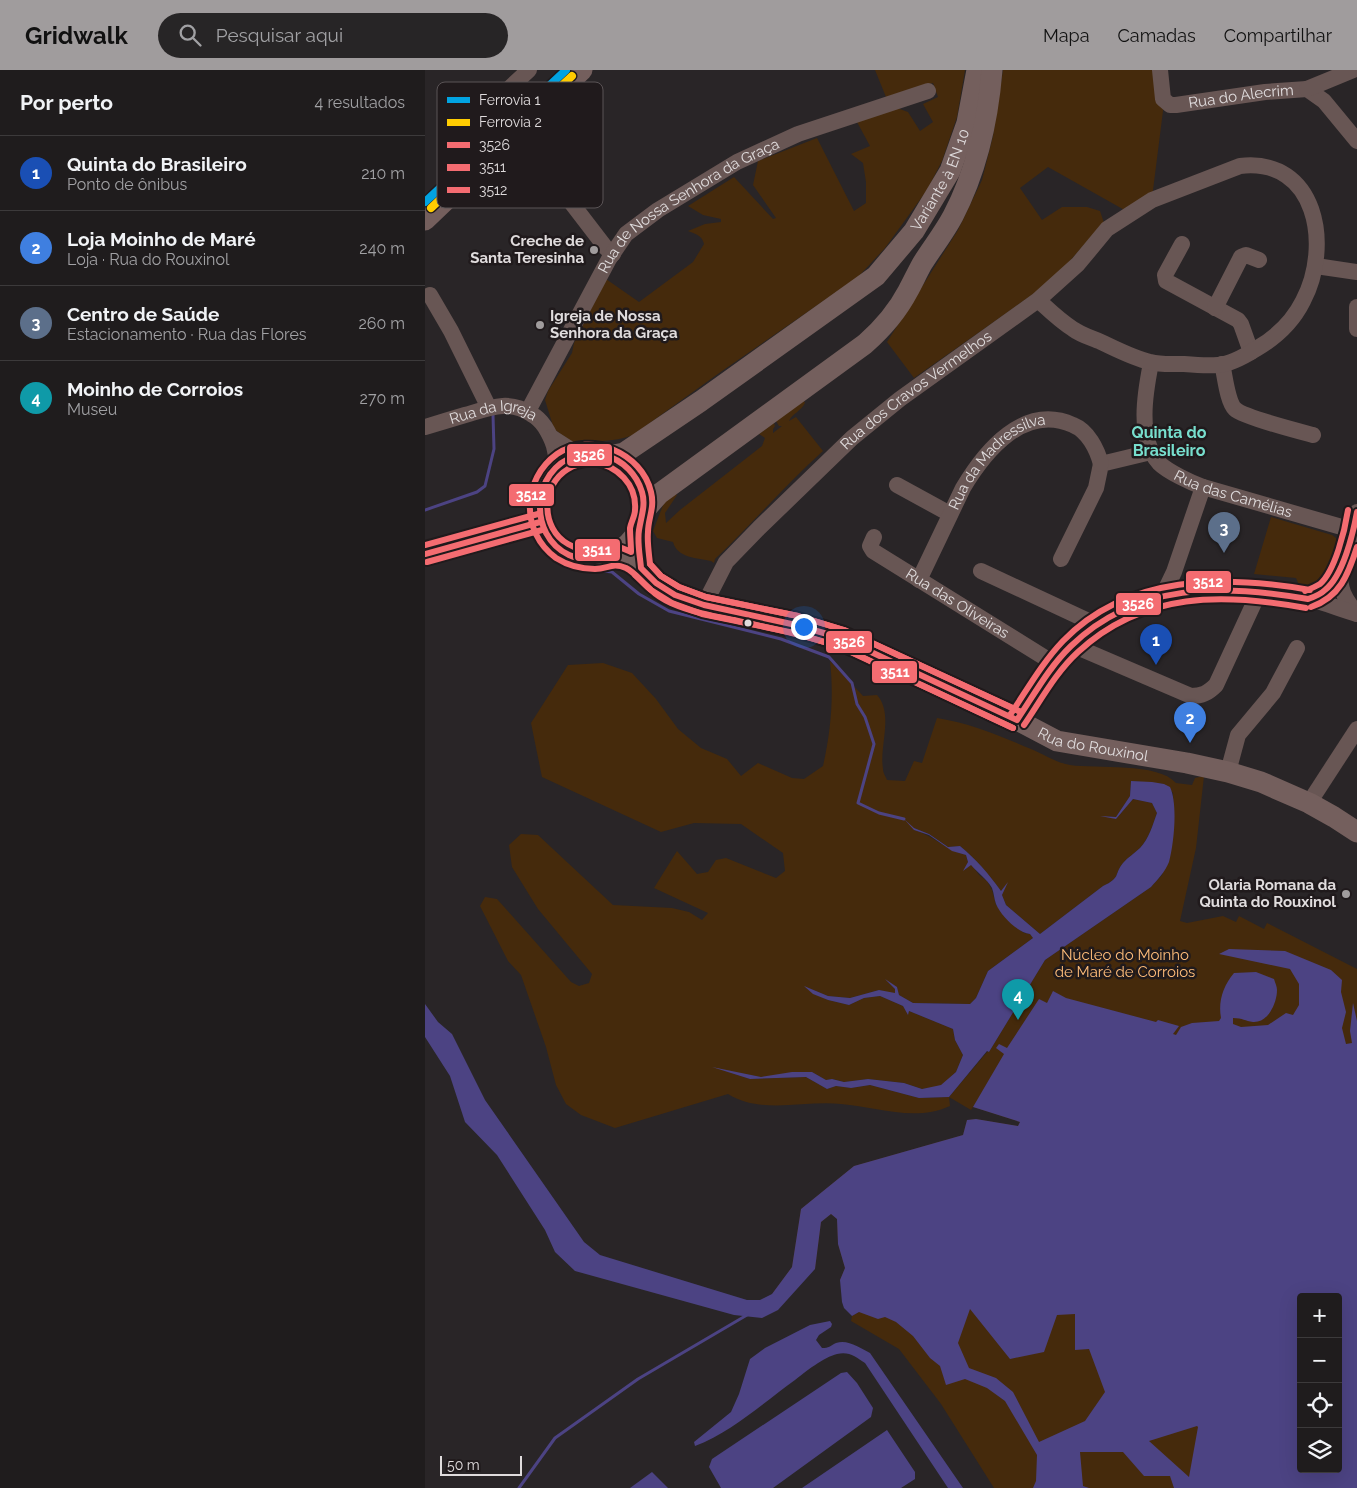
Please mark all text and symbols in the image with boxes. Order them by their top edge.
search box [158,13,508,58]
text: Gridwalk [25,21,128,50]
icon: search [176,21,204,49]
text: Pesquisar aqui [216,24,343,46]
text: Mapa [1043,25,1089,46]
text: Camadas [1117,25,1196,46]
text: Compartilhar [1224,25,1332,46]
street label: Rua do Alecrim [1187,81,1294,112]
legend [437,82,603,208]
text: Por perto [20,90,113,115]
text: Ferrovia 1 [479,92,540,108]
text: 4 resultados [315,93,405,112]
text: Ferrovia 2 [479,114,542,130]
street label: Variante à EN 10 [907,126,973,234]
street label: Rua de Nossa Senhora da Graça [594,135,782,276]
text: 3526 [479,137,510,153]
text: Quinta do Brasileiro [67,153,247,175]
text: 3511 [479,159,506,175]
text: 1 [32,164,40,183]
text: 210 m [361,164,405,183]
text: Ponto de ônibus [67,175,187,194]
text: 3512 [479,182,507,198]
text: Loja Moinho de Maré [67,228,256,250]
place label: Creche de Santa Teresinha [470,232,584,267]
text: 2 [31,239,41,258]
text: 240 m [359,239,405,258]
marker: Creche de Santa Teresinha [588,244,600,256]
text: Loja · Rua do Rouxinol [67,250,229,269]
text: Centro de Saúde [67,303,219,325]
place label: Igreja de Nossa Senhora da Graça [550,307,678,342]
text: 3 [32,314,40,333]
text: 260 m [358,314,405,333]
marker: Igreja de Nossa Senhora da Graça [534,319,546,331]
text: Estacionamento · Rua das Flores [67,325,307,344]
street label: Rua dos Cravos Vermelhos [836,327,995,453]
text: Moinho de Corroios [67,378,243,400]
text: 4 [31,389,41,408]
text: 270 m [360,389,405,408]
street label: Rua da Igreja [447,397,540,428]
text: Museu [67,400,117,419]
street label: Rua da Madressilva [945,410,1046,513]
district label: Quinta do Brasileiro [1132,423,1207,460]
line badge: 3526 [566,443,613,467]
text: 3526 [573,447,605,463]
street label: Rua das Camélias [1171,466,1294,521]
line badge: 3512 [508,483,555,507]
text: 3512 [516,487,546,503]
pin: 3 [1208,512,1240,553]
line badge: 3511 [574,538,621,562]
text: 3511 [582,542,612,558]
street label: Rua das Oliveiras [902,565,1012,642]
line badge: 3512 [1185,570,1232,594]
text: 3512 [1193,574,1223,590]
line badge: 3526 [1115,592,1162,616]
text: 3526 [1122,596,1154,612]
your location [791,614,817,640]
unlabelled marker [743,618,753,628]
pin: 1 [1140,624,1172,665]
line badge: 3526 [825,630,873,654]
text: 3526 [833,634,865,650]
line badge: 3511 [871,660,918,684]
text: 3511 [880,664,910,680]
pin: 2 [1174,702,1206,743]
street label: Rua do Rouxinol [1035,724,1150,765]
place label: Olaria Romana da Quinta do Rouxinol [1199,876,1336,911]
marker: Olaria Romana da Quinta do Rouxinol [1340,888,1352,900]
park label: Núcleo do Moinho de Maré de Corroios [1055,946,1195,981]
pin: 4 [1002,979,1034,1020]
map controls [1297,1293,1342,1473]
button: + [1297,1293,1342,1338]
button: − [1297,1338,1342,1383]
button: locate [1297,1383,1342,1428]
button: layers [1297,1428,1342,1473]
scale bar [440,1453,523,1476]
text: 50 m [447,1457,480,1473]

